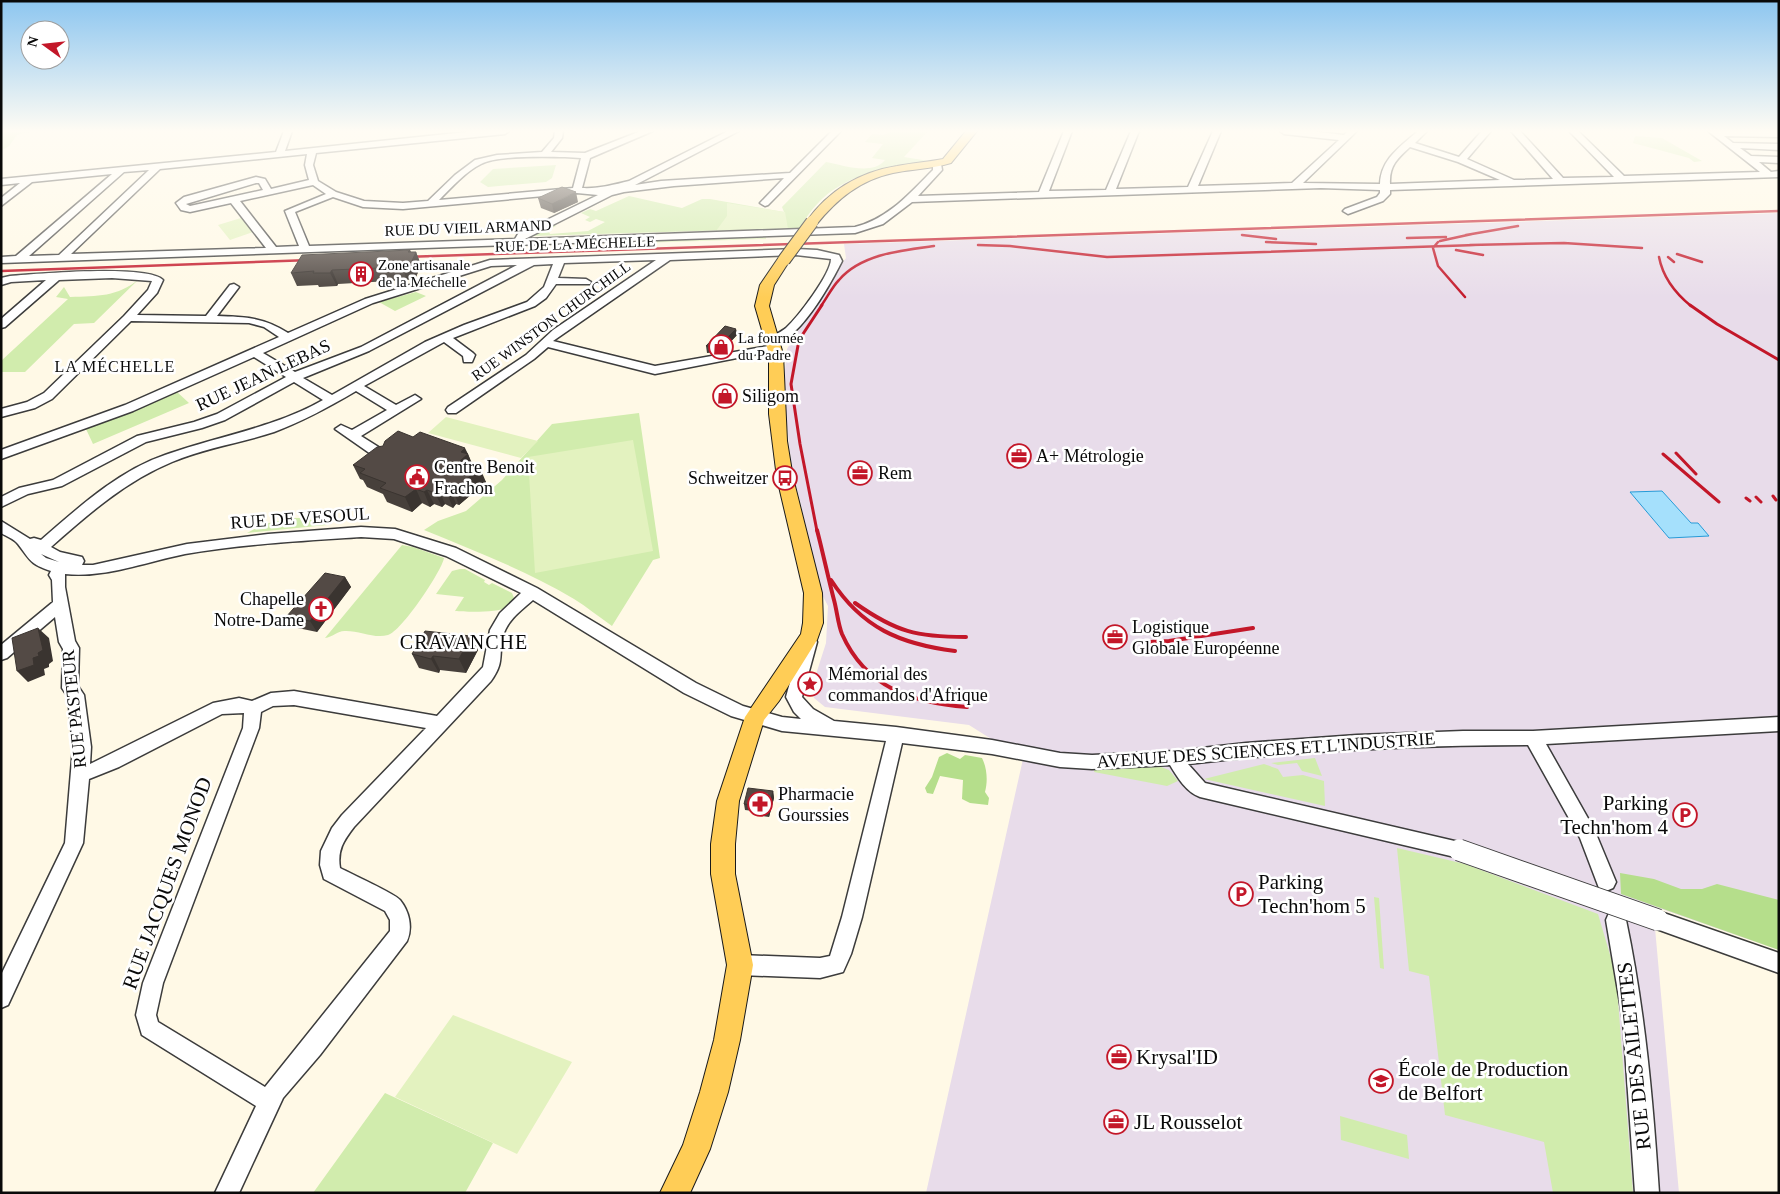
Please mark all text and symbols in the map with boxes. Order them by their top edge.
north arrow [20,20,70,70]
text: N [24,35,41,49]
street label: RUE DU VIEIL ARMAND [384,217,552,239]
street label: RUE DE LA MÉCHELLE [495,233,655,255]
place label: Zone artisanale de la Méchelle [378,257,470,290]
street label: RUE WINSTON CHURCHILL [469,258,633,384]
building icon: Zone artisanale de la Méchelle [348,261,374,287]
place label: La fournée du Padre [738,330,804,363]
shop icon: La fournée du Padre [708,334,734,360]
street label: RUE JEAN LEBAS [193,335,333,415]
district label: LA MÉCHELLE [55,357,175,375]
shop icon: Siligom [712,383,738,409]
place label: Siligom [742,386,799,406]
office icon: A+ Métrologie [1006,443,1032,469]
place label: A+ Métrologie [1036,446,1144,466]
place label: Centre Benoit Frachon [434,457,534,498]
office icon: Rem [847,460,873,486]
place label: Rem [878,463,912,483]
public building icon: Centre Benoit Frachon [404,464,430,490]
bus stop icon: Schweitzer [772,465,798,491]
place label: Schweitzer [688,468,768,488]
street label: RUE DE VESOUL [230,503,370,533]
place label: Chapelle Notre-Dame [214,589,304,630]
church icon: Chapelle Notre-Dame [308,596,334,622]
place label: Logistique Globale Européenne [1132,617,1279,658]
office icon: Logistique Globale Européenne [1102,624,1128,650]
district label: CRAVANCHE [400,631,528,653]
street label: RUE PASTEUR [58,649,90,769]
place label: Mémorial des commandos d'Afrique [828,664,988,705]
place icon: Mémorial des commandos d'Afrique [797,671,823,697]
street label: AVENUE DES SCIENCES ET L'INDUSTRIE [1096,728,1436,772]
street label: RUE JACQUES MONOD [117,774,217,992]
place label: Pharmacie Gourssies [778,784,854,825]
pharmacy icon: Pharmacie Gourssies [747,791,773,817]
place label: Parking Techn'hom 4 [1560,791,1668,839]
parking icon: Parking Techn'hom 4 [1672,802,1698,828]
place label: Parking Techn'hom 5 [1258,870,1366,918]
parking icon: Parking Techn'hom 5 [1228,881,1254,907]
street label: RUE DES AILETTES [1612,961,1656,1151]
office icon: Krysal'ID [1106,1044,1132,1070]
place label: Krysal'ID [1136,1045,1218,1069]
place label: École de Production de Belfort [1398,1057,1569,1105]
school or university icon: École de Production de Belfort [1368,1068,1394,1094]
office icon: JL Rousselot [1103,1109,1129,1135]
place label: JL Rousselot [1134,1110,1242,1134]

